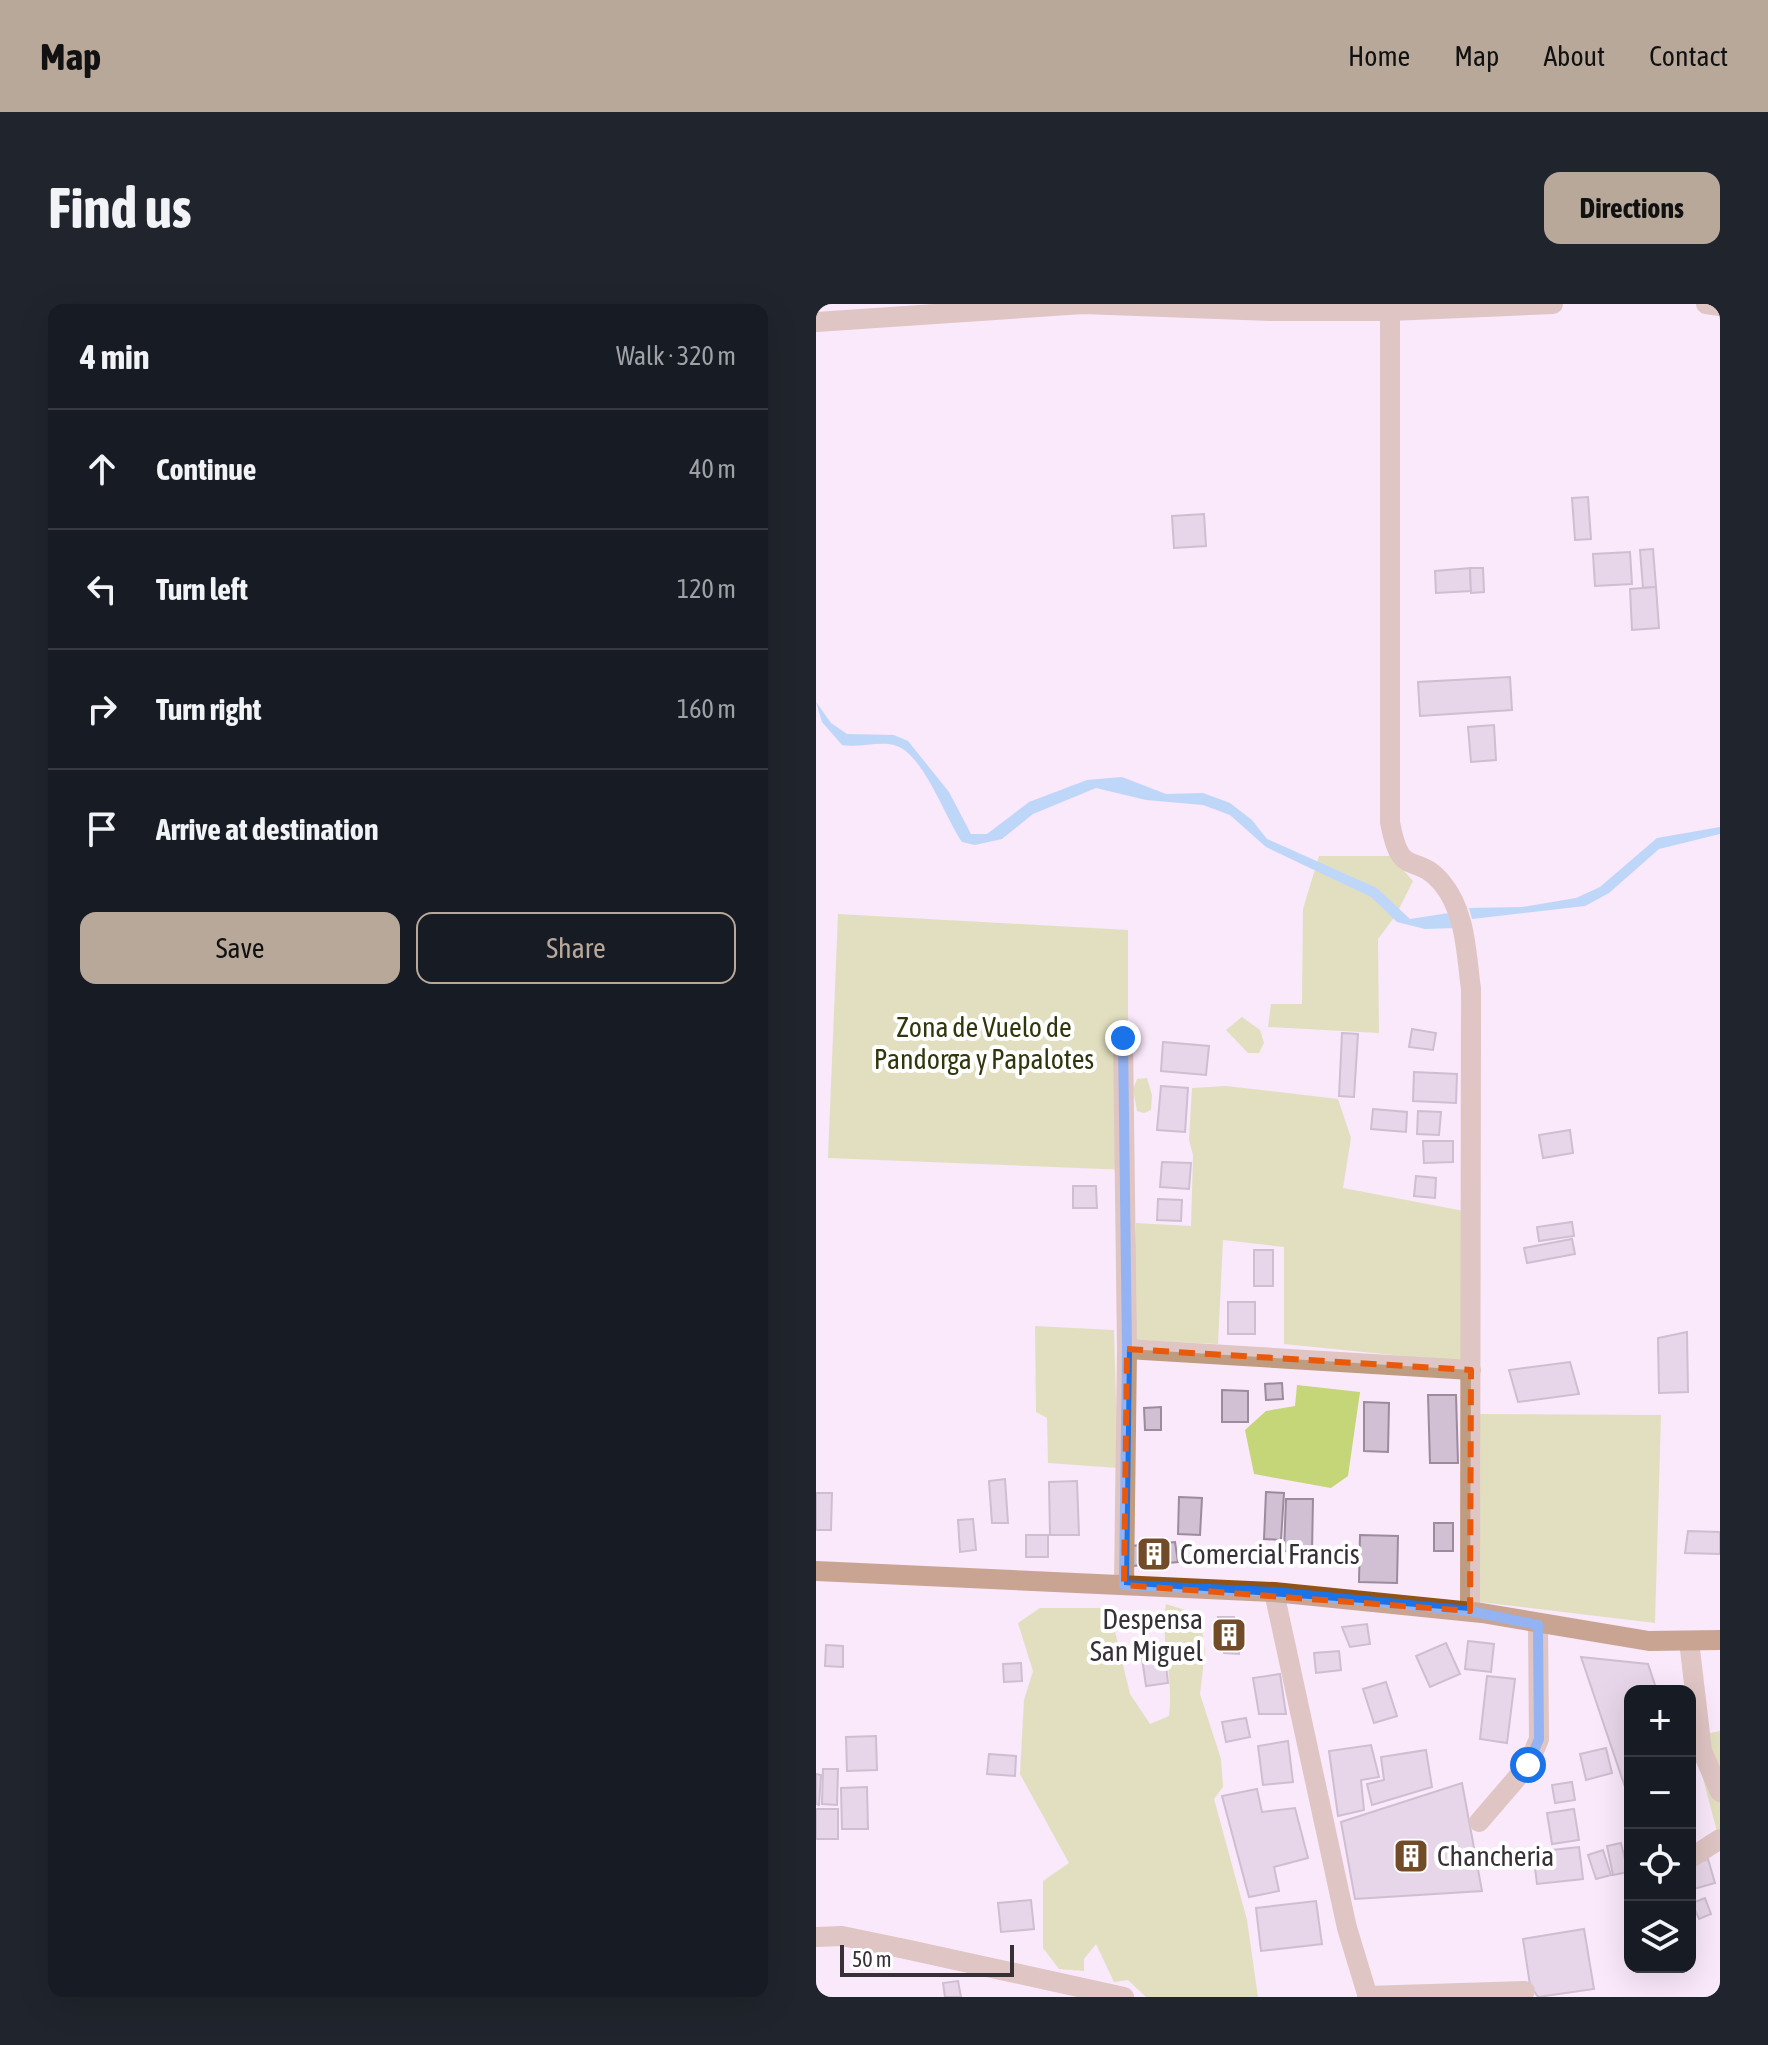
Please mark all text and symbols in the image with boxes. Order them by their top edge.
text: Map [40,35,101,78]
text: Home [1348,40,1410,72]
text: Map [1454,40,1499,72]
text: About [1543,40,1605,72]
text: Contact [1649,40,1728,72]
button: Directions [1544,172,1720,244]
text: Find us [48,176,192,240]
text: 4 min [80,337,149,376]
text: Walk · 320 m [616,341,736,371]
icon: ahead [80,447,124,491]
text: Continue [156,452,256,486]
text: 40 m [689,454,736,484]
icon: left [80,567,124,611]
text: Turn left [156,572,248,606]
text: 120 m [677,574,736,604]
icon: right [80,687,124,731]
text: Turn right [156,692,262,726]
text: 160 m [677,694,736,724]
icon: arrive [80,807,124,851]
text: Arrive at destination [156,812,378,846]
button: Save [80,912,400,984]
button: Share [416,912,736,984]
park label: Zona de Vuelo de Pandorga y Papalotes [874,1011,1094,1075]
route end [1105,1020,1141,1056]
building icon: Comercial Francis [1135,1535,1173,1573]
place label: Comercial Francis [1180,1538,1360,1570]
place label: Despensa San Miguel [1090,1603,1204,1667]
building icon: Despensa San Miguel [1210,1616,1248,1654]
map controls [1624,1685,1696,1973]
button: + [1624,1685,1696,1757]
route start [1510,1747,1546,1783]
button: − [1624,1757,1696,1829]
button: locate [1624,1829,1696,1901]
building icon: Chancheria [1392,1837,1430,1875]
place label: Chancheria [1437,1840,1554,1872]
button: layers [1624,1901,1696,1973]
scale bar [840,1941,1014,1977]
text: 50 m [852,1946,892,1972]

